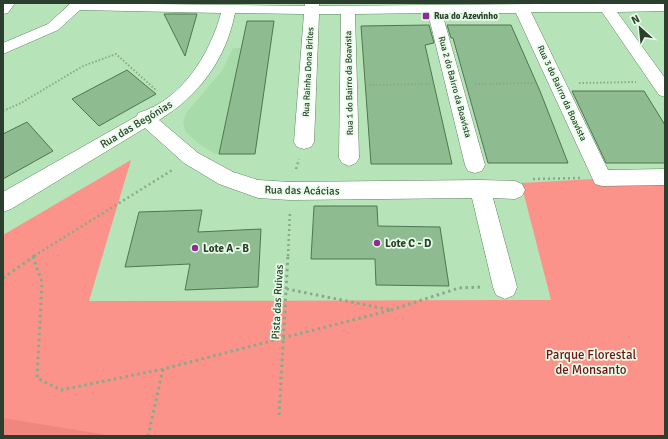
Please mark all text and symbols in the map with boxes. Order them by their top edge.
north arrow [620,8,660,48]
marker: Rua do Azevinho [421,11,431,21]
place label: Rua do Azevinho [434,11,498,22]
text: N [629,12,642,27]
street label: Rua Rainha Dona Brites [301,27,316,117]
street label: Rua 1 do Bairro da Boavista [343,30,356,135]
street label: Rua 2 do Bairro da Boavista [436,35,473,139]
street label: Rua 3 do Bairro da Boavista [534,44,589,143]
street label: Rua das Begónias [98,98,175,151]
street label: Rua das Acácias [264,183,340,198]
place label: Lote C - D [385,237,431,250]
marker: Lote C - D [372,238,382,248]
place label: Lote A - B [203,242,249,255]
marker: Lote A - B [190,243,200,253]
street label: Pista das Ruivas [269,264,286,340]
park label: Parque Florestal de Monsanto [546,347,636,378]

